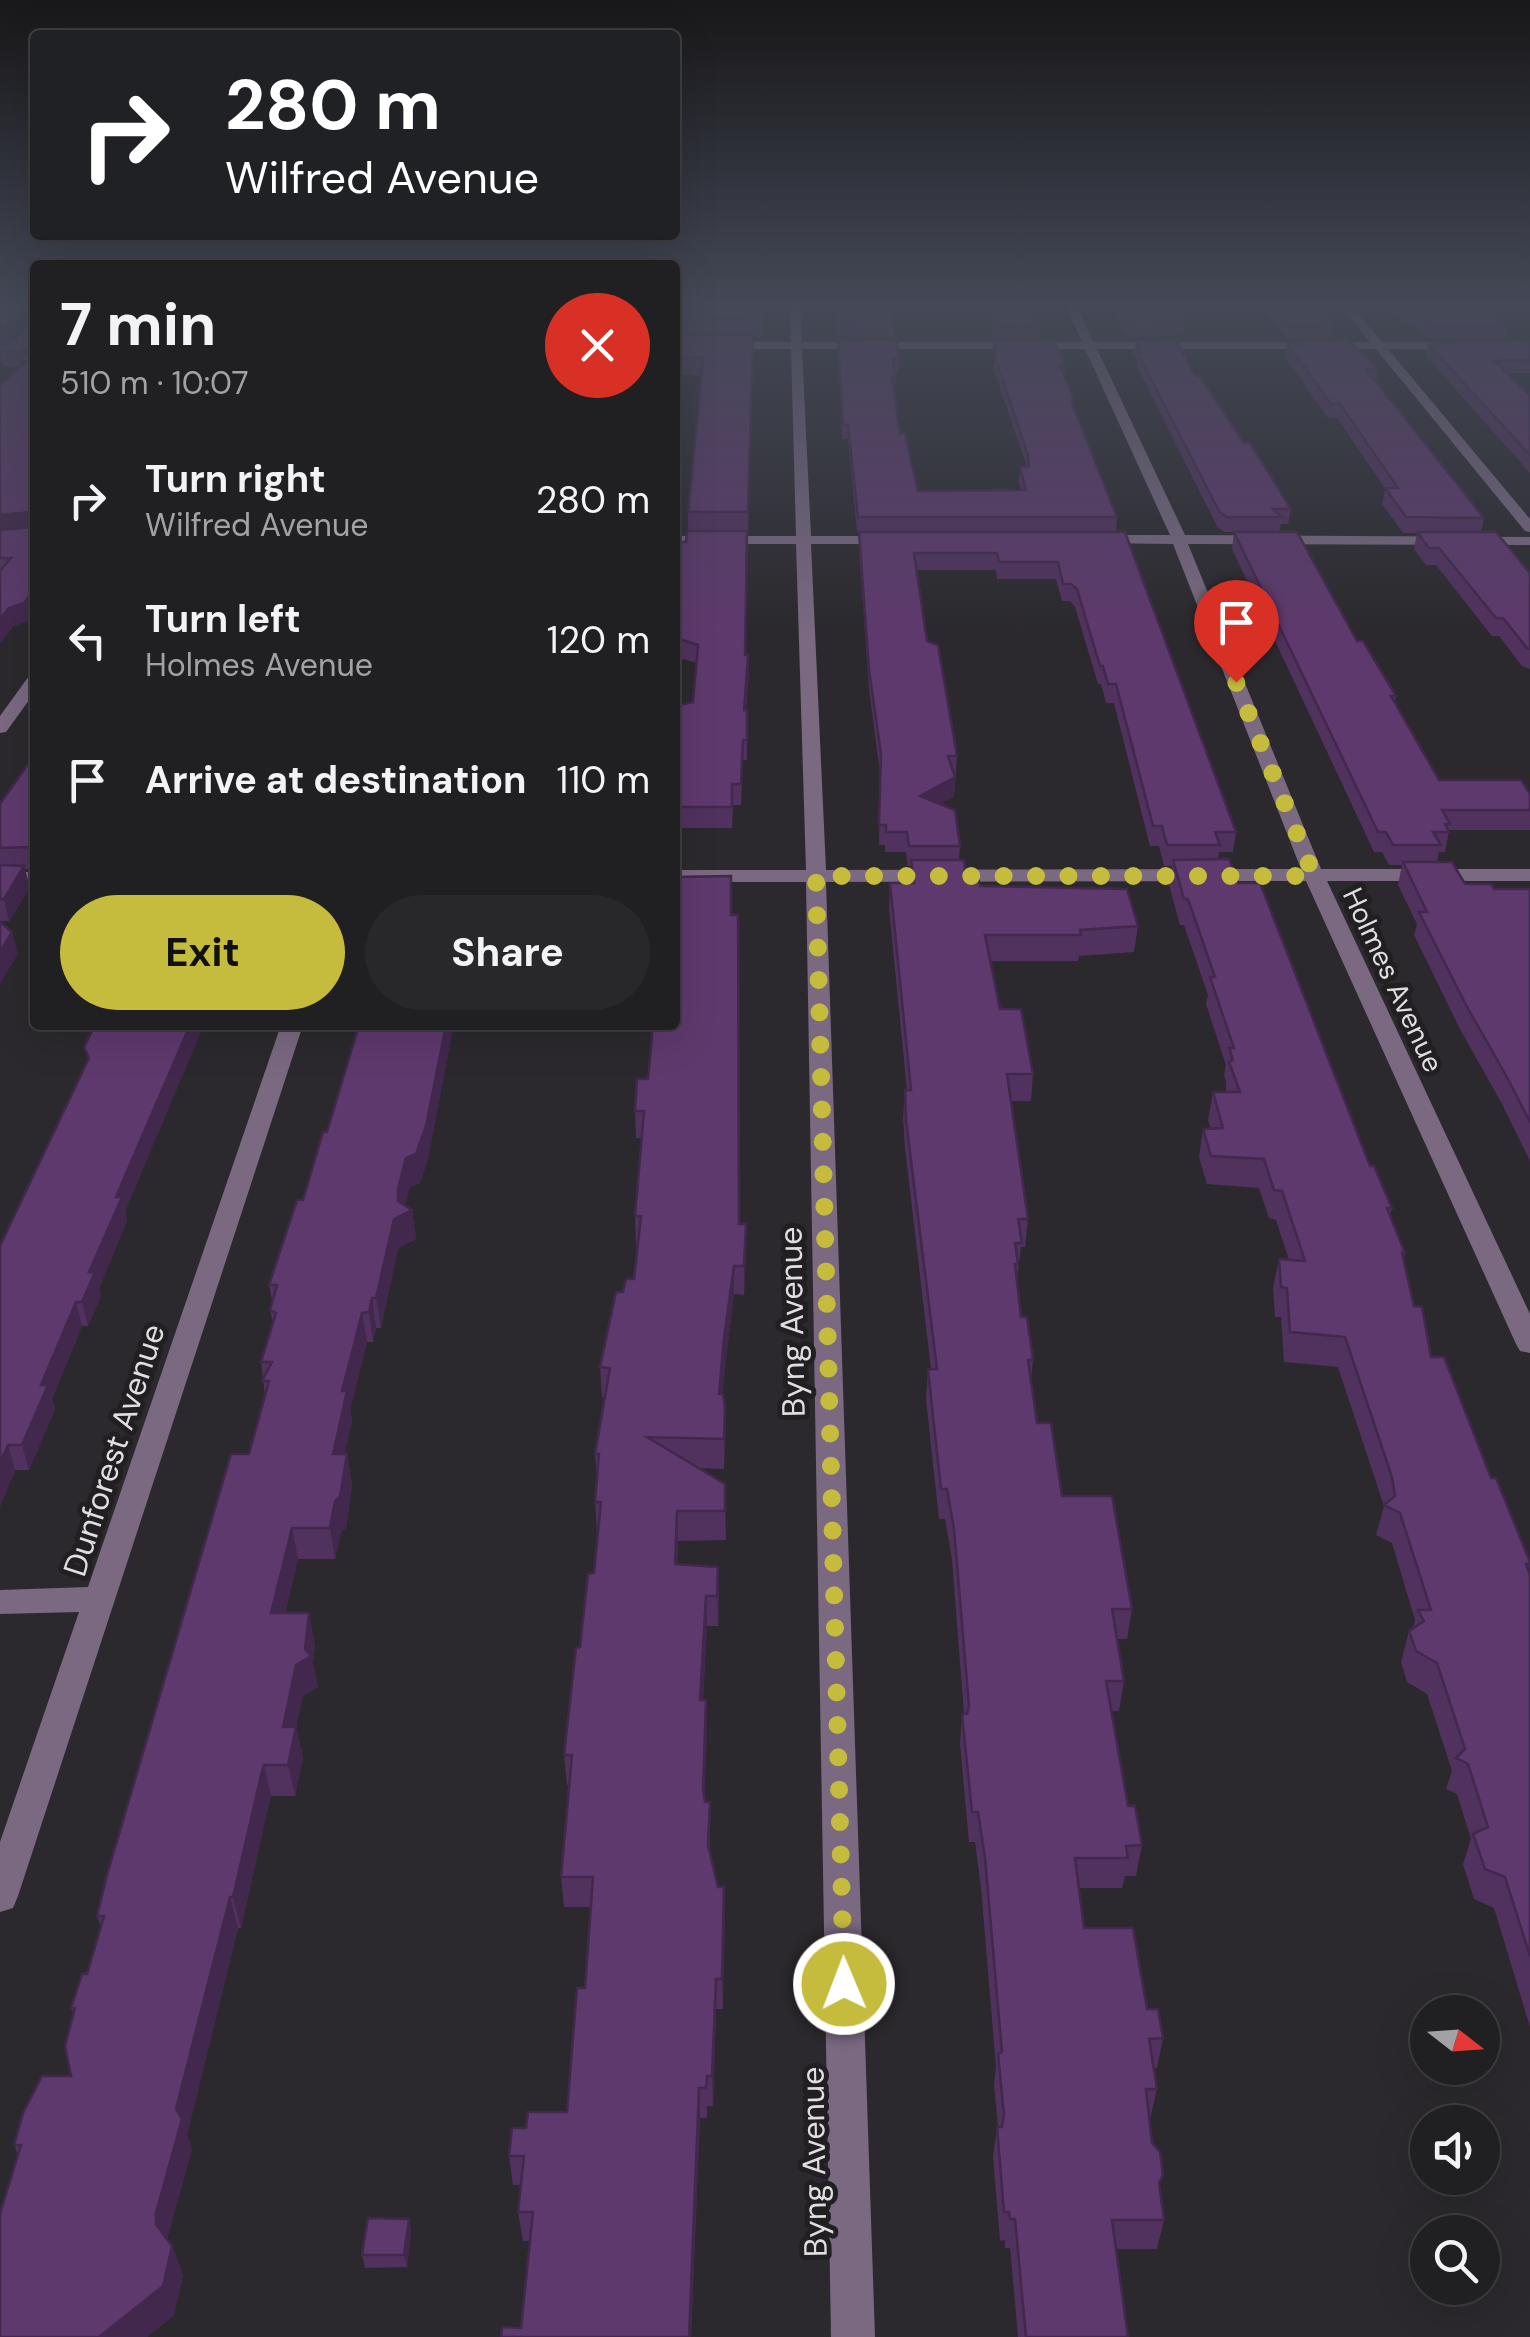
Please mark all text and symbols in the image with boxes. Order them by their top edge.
text: 280 m [225,60,441,151]
icon: right [60,70,190,200]
text: Wilfred Avenue [225,148,539,207]
text: 7 min [60,285,216,364]
button: close [545,293,650,398]
text: 510 m · 10:07 [60,362,249,404]
text: Turn right [145,454,326,504]
icon: right [60,473,115,528]
text: 280 m [536,475,650,525]
text: Wilfred Avenue [145,504,368,546]
pin [1194,580,1279,683]
text: Turn left [145,594,301,644]
icon: arrive [1209,595,1264,650]
icon: left [60,613,115,668]
text: 120 m [547,615,650,665]
text: Holmes Avenue [145,644,373,686]
icon: arrive [60,753,115,808]
text: Arrive at destination [145,755,527,805]
text: 110 m [557,755,650,805]
street label: Holmes Avenue [1334,882,1452,1078]
button: Exit [60,895,345,1010]
button: Share [365,895,650,1010]
street label: Byng Avenue [769,1226,815,1418]
street label: Dunforest Avenue [53,1319,175,1581]
position arrow [792,1932,896,2036]
north arrow [1410,1995,1500,2085]
map controls [1410,1995,1500,2305]
street label: Byng Avenue [791,2066,837,2258]
button: sound [1410,2105,1500,2195]
button: search [1410,2215,1500,2305]

